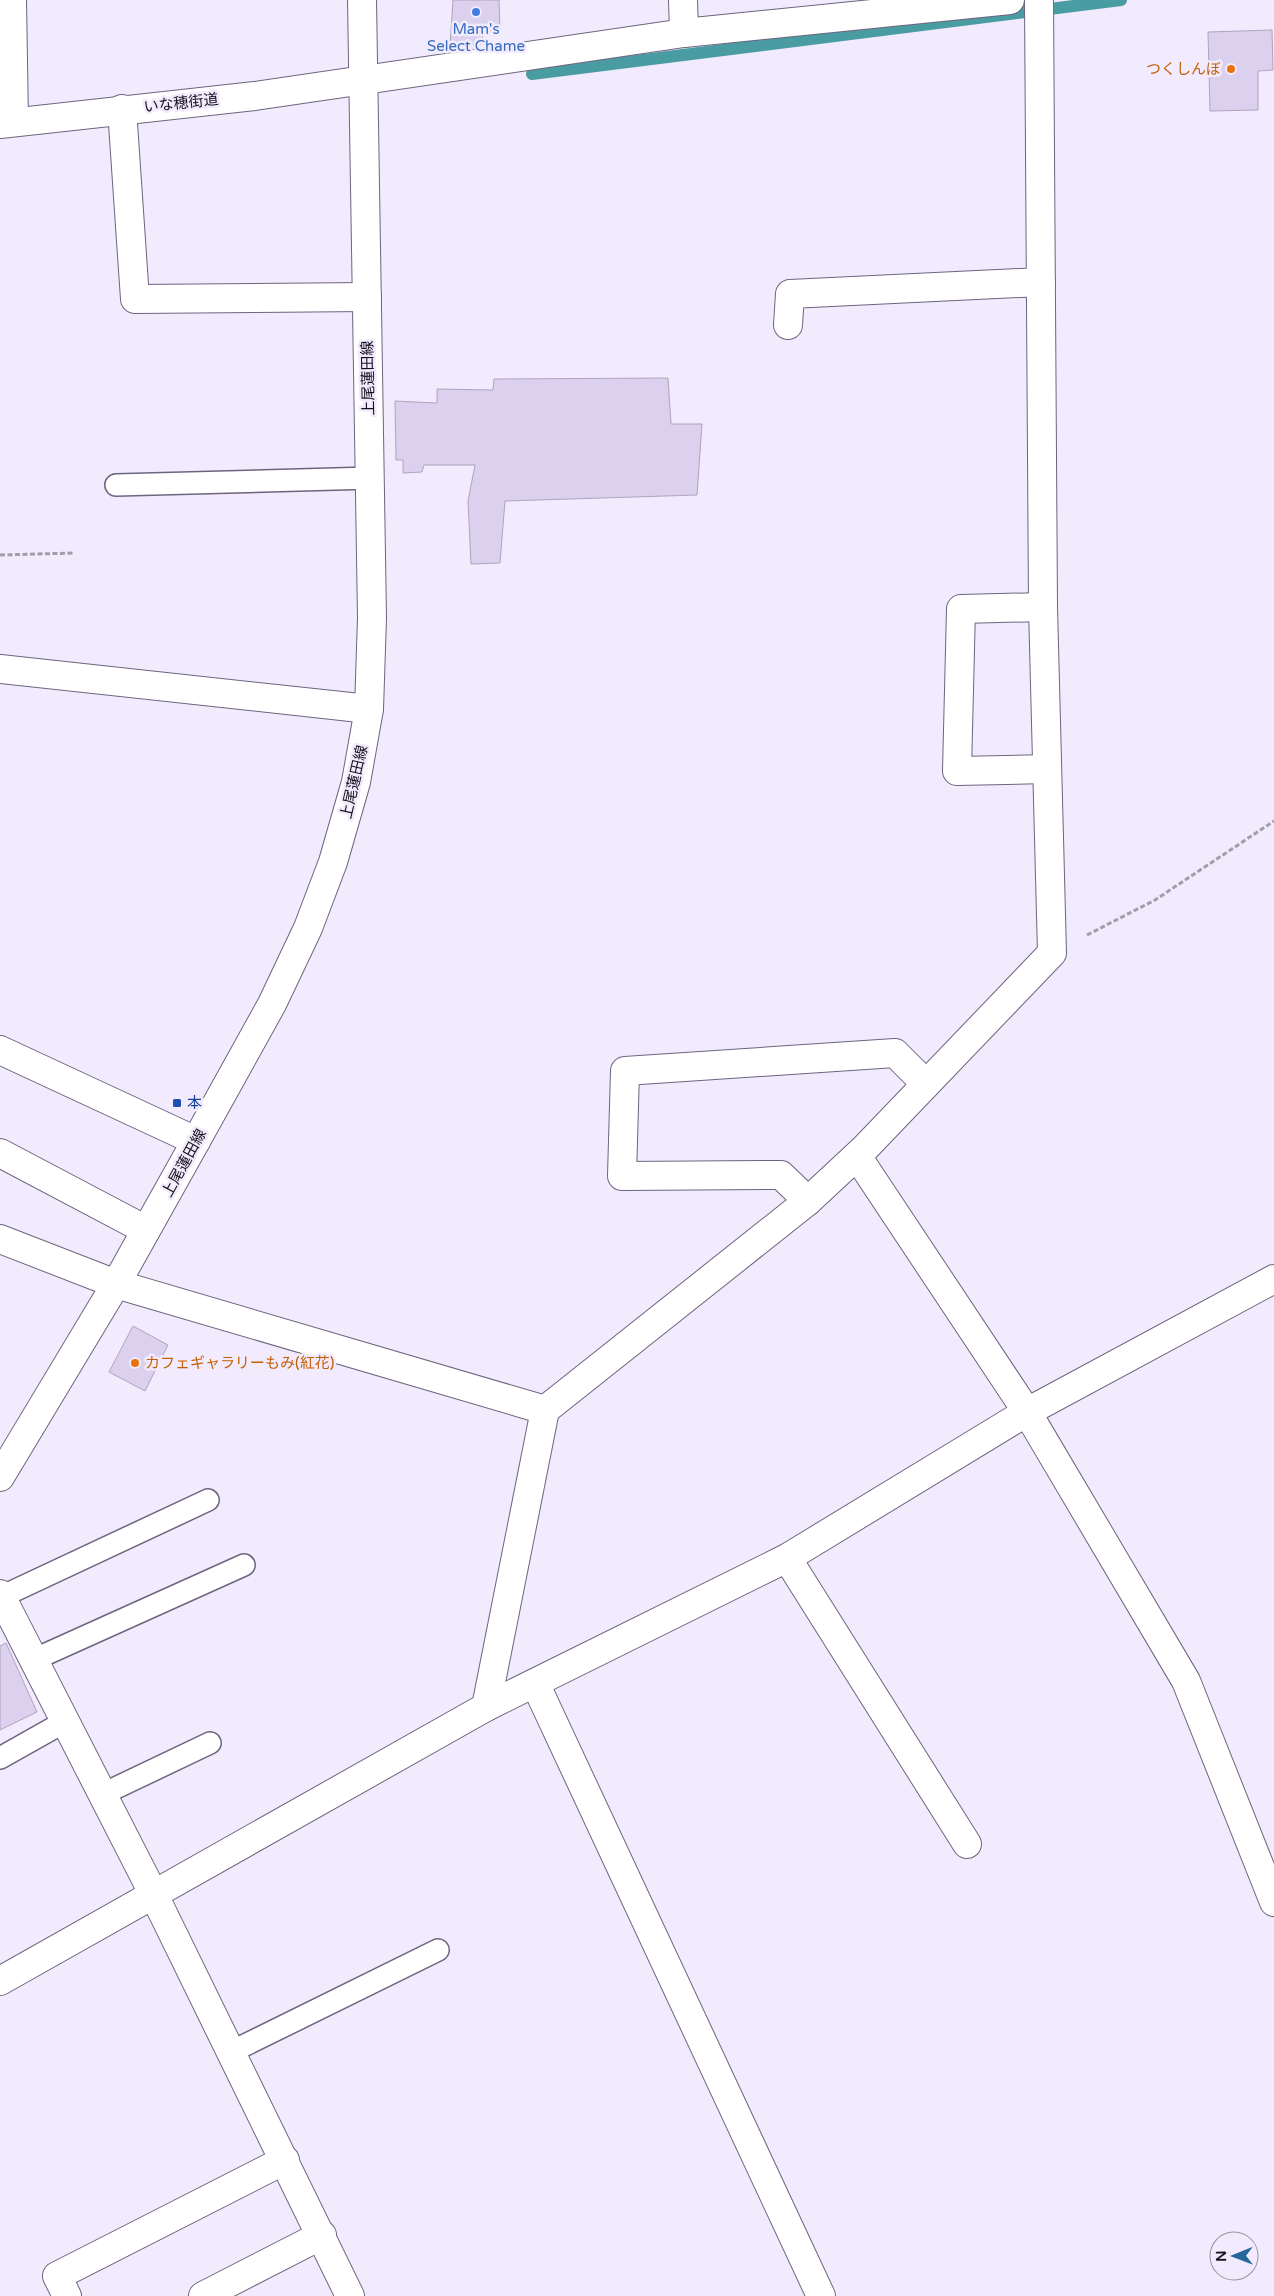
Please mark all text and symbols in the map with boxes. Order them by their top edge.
marker: Mam's Select Chame [470,6,482,18]
place label: Mam's Select Chame [427,20,525,55]
place label: つくしんぼ [1146,60,1221,78]
marker: つくしんぼ [1225,63,1237,75]
street label: いな穂街道 [143,90,219,116]
street label: 上尾蓮田線 [358,340,378,416]
street label: 上尾蓮田線 [337,743,371,821]
place label: 本 [187,1094,202,1112]
marker: 本 [171,1097,183,1109]
street label: 上尾蓮田線 [158,1126,210,1200]
place label: カフェギャラリーもみ(紅花) [145,1354,334,1372]
marker: カフェギャラリーもみ(紅花) [129,1357,141,1369]
north arrow [1209,2231,1259,2281]
text: N [1213,2250,1230,2262]

